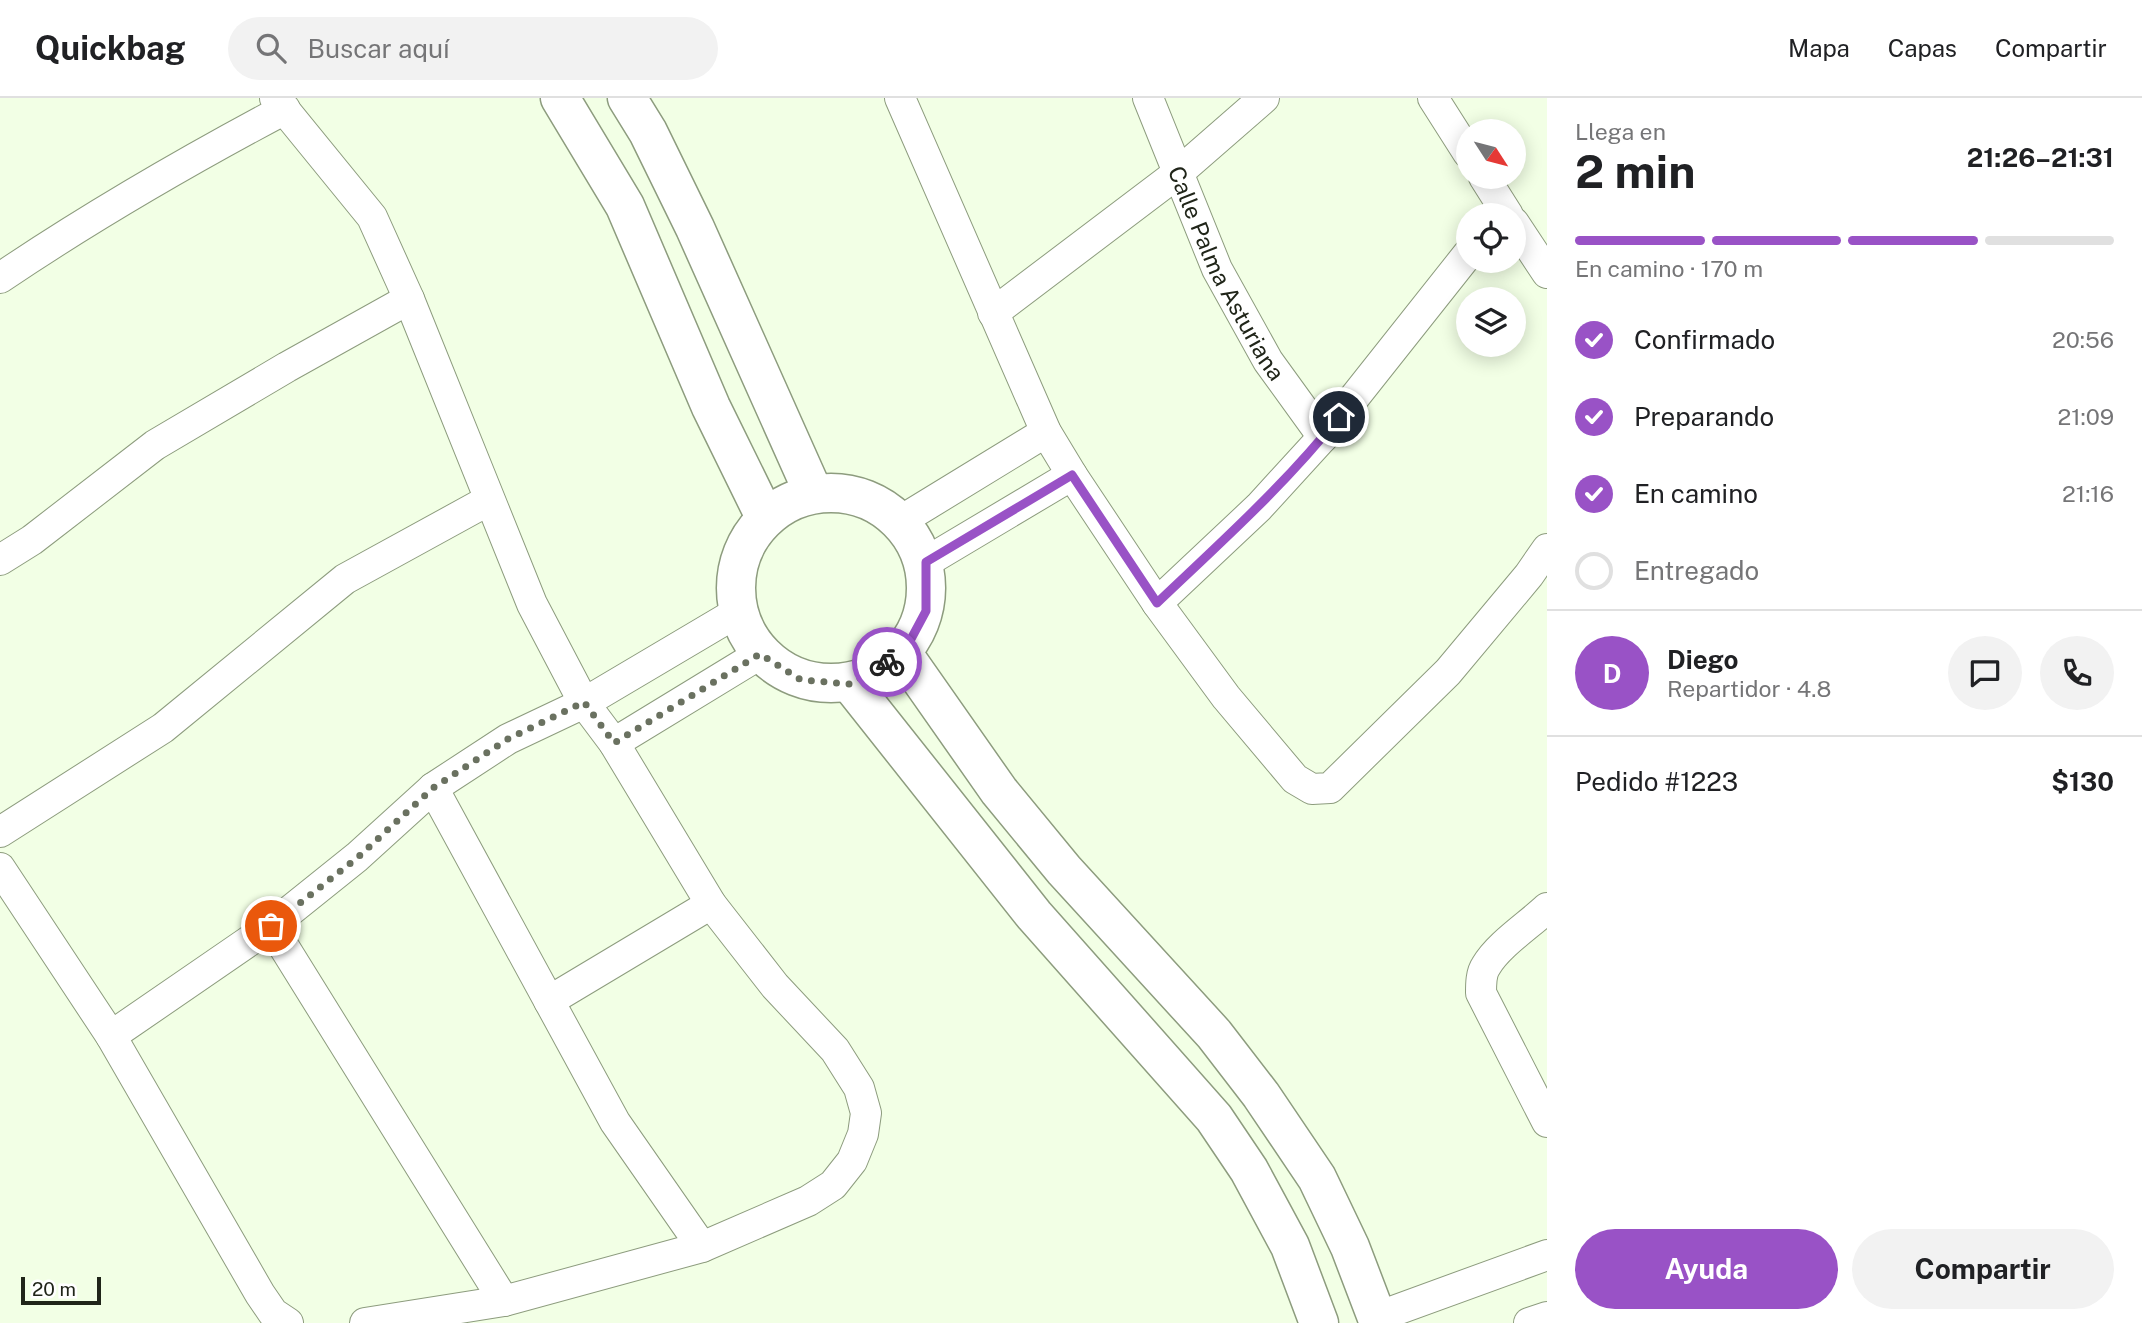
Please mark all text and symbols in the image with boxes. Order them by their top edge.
search box [228,17,718,80]
text: Quickbag [35,29,186,67]
icon: search [252,29,290,67]
text: Buscar aquí [308,33,449,64]
text: Mapa [1788,34,1850,62]
text: Capas [1888,34,1957,62]
text: Compartir [1995,34,2107,62]
text: Llega en [1575,118,1666,145]
north arrow [1456,119,1526,189]
map controls [1456,119,1526,357]
text: 21:26–21:31 [1967,142,2114,173]
text: 2 min [1575,144,1695,198]
street label: Calle Palma Asturiana [1163,162,1291,385]
button: locate [1456,203,1526,273]
text: En camino · 170 m [1575,255,1763,282]
button: layers [1456,287,1526,357]
icon: check [1575,321,1613,359]
text: Confirmado [1634,324,1775,355]
text: 20:56 [2052,326,2114,353]
pin [1309,387,1369,447]
icon: home [1320,398,1358,436]
icon: check [1575,398,1613,436]
text: Preparando [1634,401,1774,432]
text: 21:09 [2057,403,2114,430]
icon: check [1575,475,1613,513]
text: En camino [1634,478,1758,509]
text: 21:16 [2062,480,2114,507]
text: Entregado [1634,555,1759,586]
courier [852,627,922,697]
button: chat [1948,636,2022,710]
button: phone [2040,636,2114,710]
icon: bike [868,643,906,681]
text: Diego [1667,644,1738,675]
text: D [1603,658,1621,689]
text: Repartidor · 4.8 [1667,675,1831,702]
text: Pedido #1223 [1575,766,1738,797]
text: $130 [2051,766,2114,797]
pin [241,896,301,956]
icon: bag [252,907,290,945]
button: Ayuda [1575,1229,1838,1309]
button: Compartir [1852,1229,2114,1309]
scale bar [21,1274,102,1306]
text: 20 m [32,1278,76,1300]

